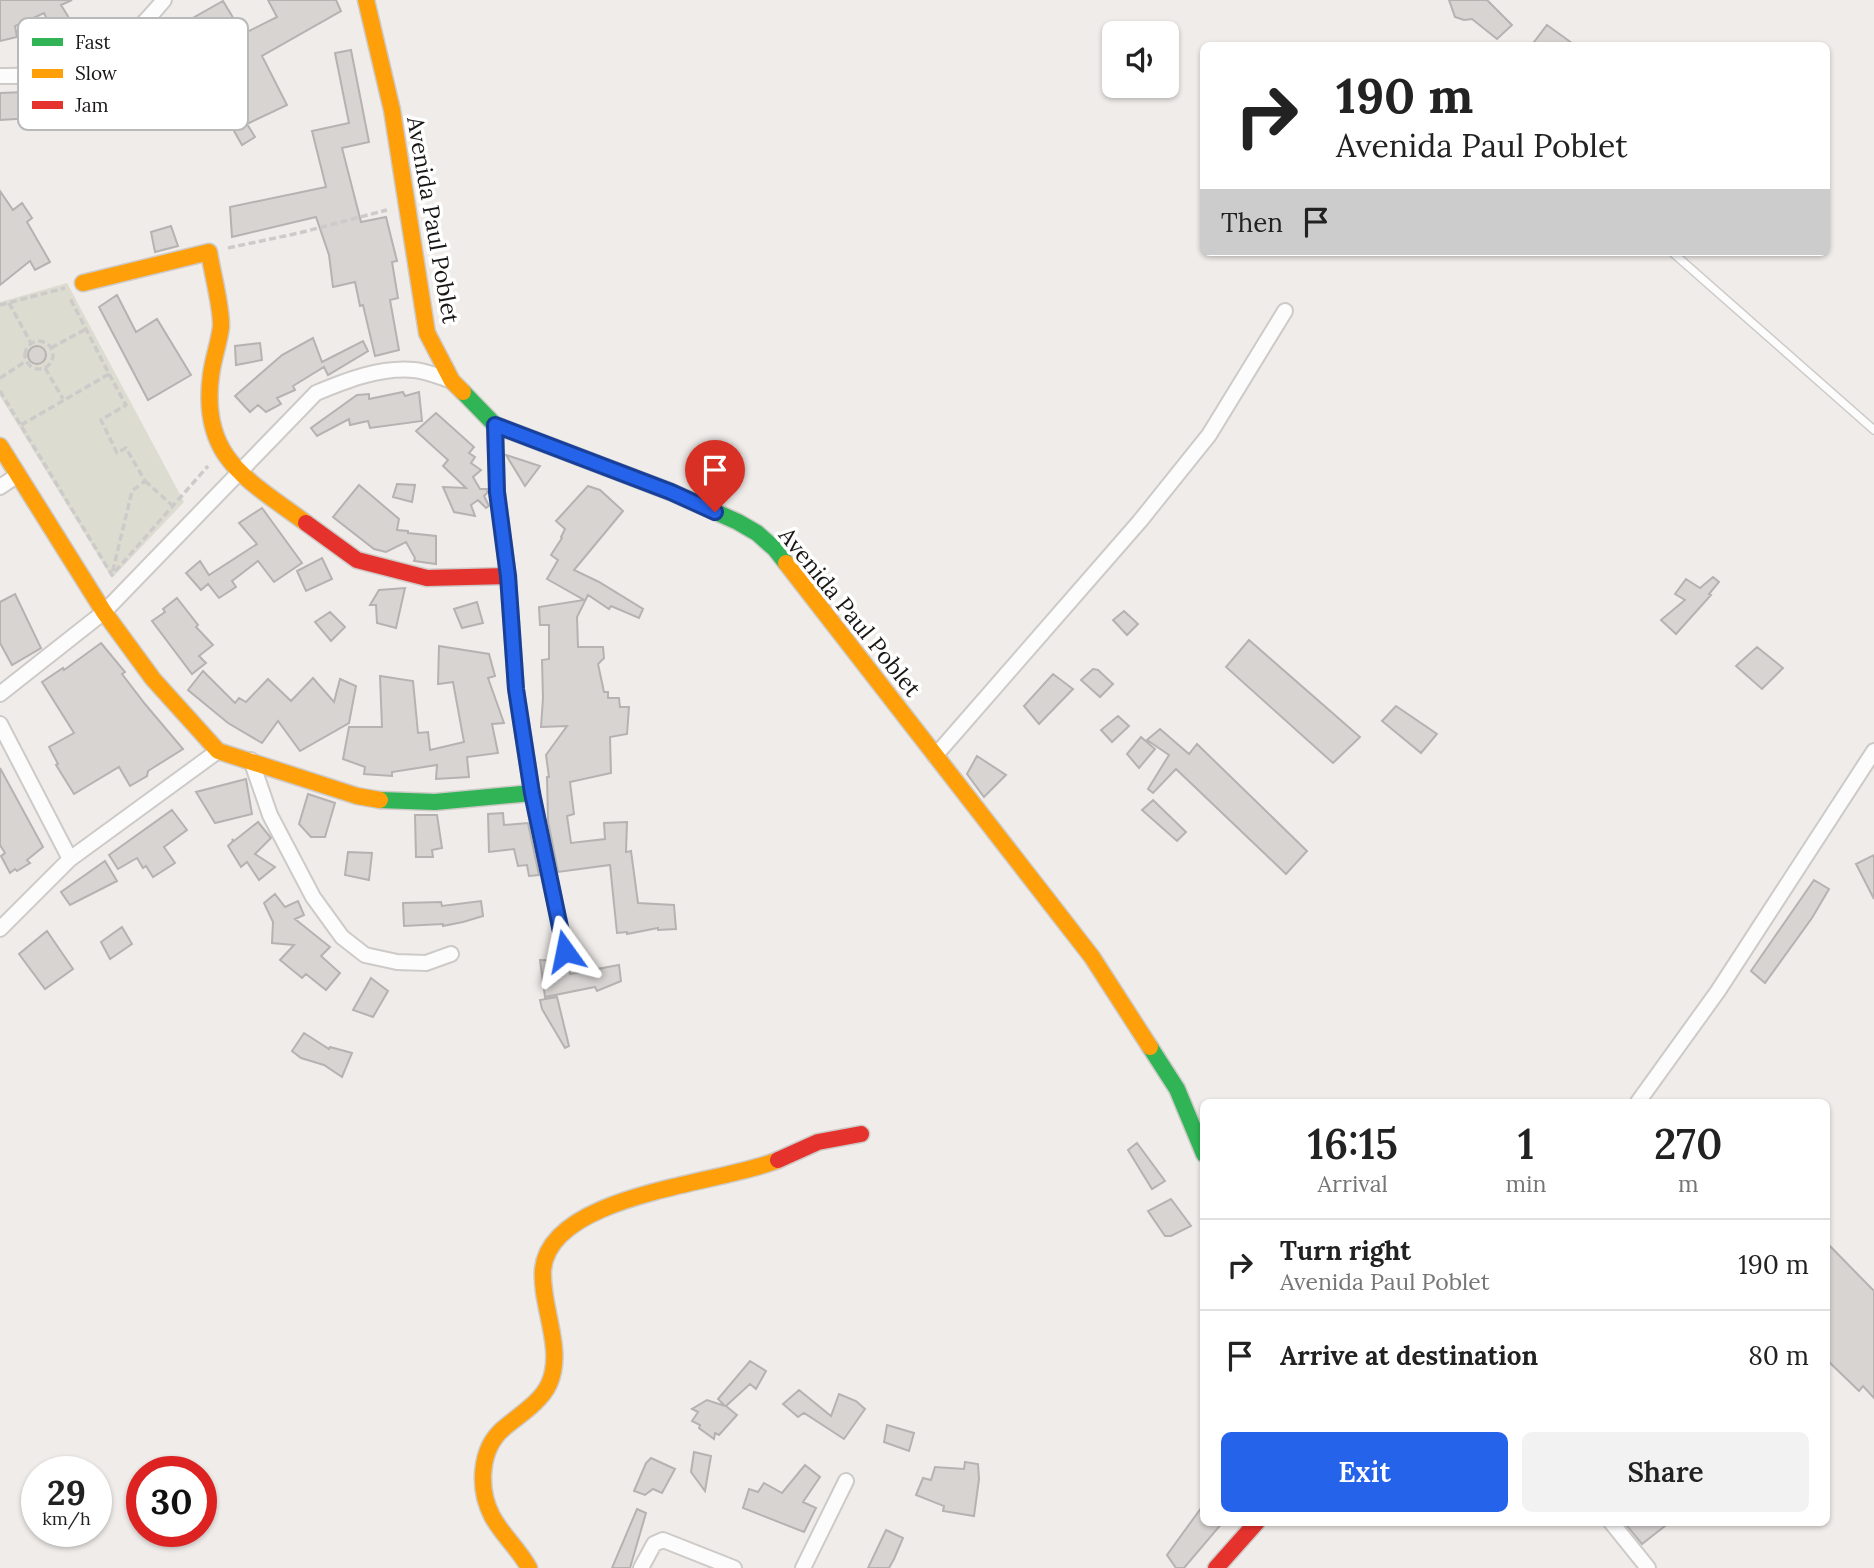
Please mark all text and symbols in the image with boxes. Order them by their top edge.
legend [18,18,248,130]
map controls [1102,21,1179,98]
button: sound [1102,21,1179,98]
text: Fast [75,30,111,54]
text: Slow [75,61,118,85]
text: 190 m [1336,64,1473,126]
icon: right [1221,70,1312,161]
text: Jam [74,93,109,117]
street label: Avenida Paul Poblet [401,113,466,326]
text: Avenida Paul Poblet [1336,125,1628,166]
icon: arrive [1297,203,1335,241]
text: Then [1221,206,1283,239]
pin [685,440,745,512]
icon: arrive [696,451,734,489]
street label: Avenida Paul Poblet [773,520,928,702]
position arrow [528,914,602,988]
text: 16:15 [1308,1117,1398,1171]
text: 1 [1518,1117,1534,1171]
text: 270 [1654,1117,1722,1171]
text: Arrival [1318,1169,1388,1198]
text: min [1505,1169,1546,1198]
text: m [1678,1169,1698,1198]
text: Turn right [1280,1234,1411,1267]
icon: right [1221,1246,1259,1284]
text: 190 m [1738,1248,1809,1281]
text: Avenida Paul Poblet [1280,1267,1490,1296]
icon: arrive [1221,1337,1259,1375]
text: Arrive at destination [1280,1339,1538,1372]
text: 80 m [1748,1339,1809,1372]
button: Exit [1221,1432,1508,1512]
button: Share [1522,1432,1809,1512]
speed limit sign: 30 [126,1456,217,1547]
text: 29 [47,1470,86,1515]
text: km/h [42,1507,91,1530]

